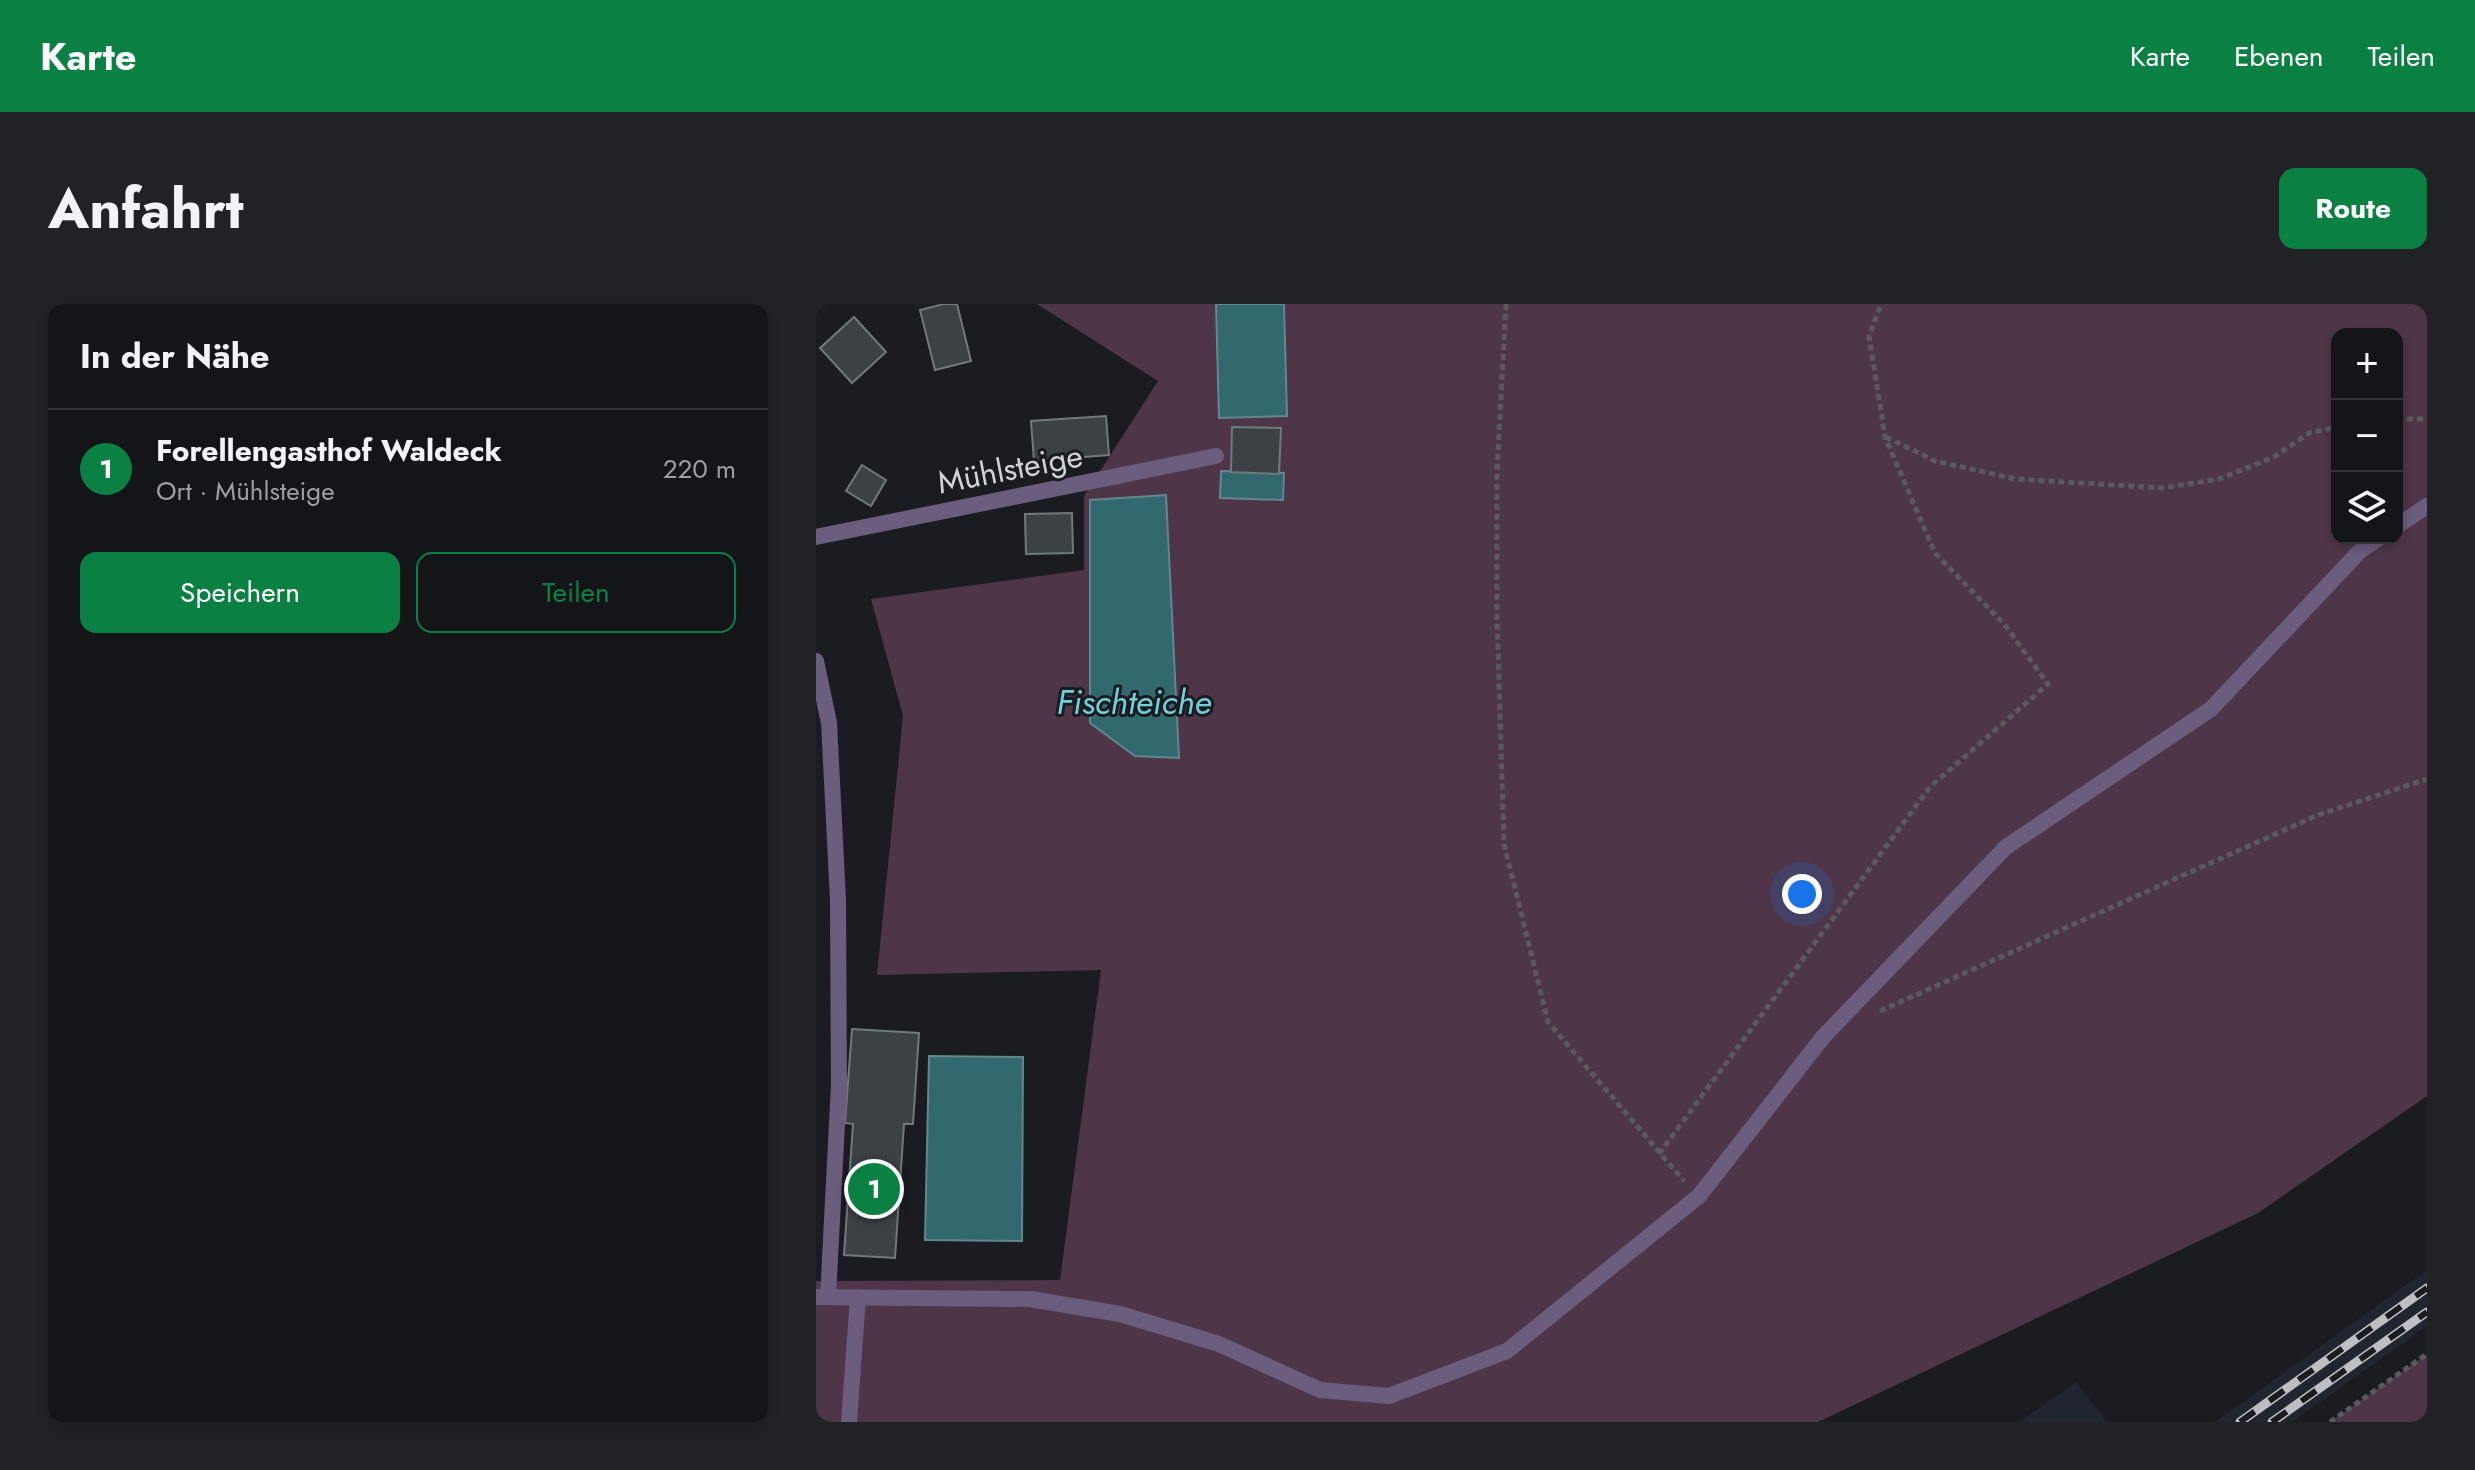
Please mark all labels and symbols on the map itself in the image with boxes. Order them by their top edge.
street label: Mühlsteige [933,432,1087,506]
water label: Fischteiche [1056,678,1212,727]
your location [1782,874,1822,914]
pin: 1 [848,1159,900,1219]

